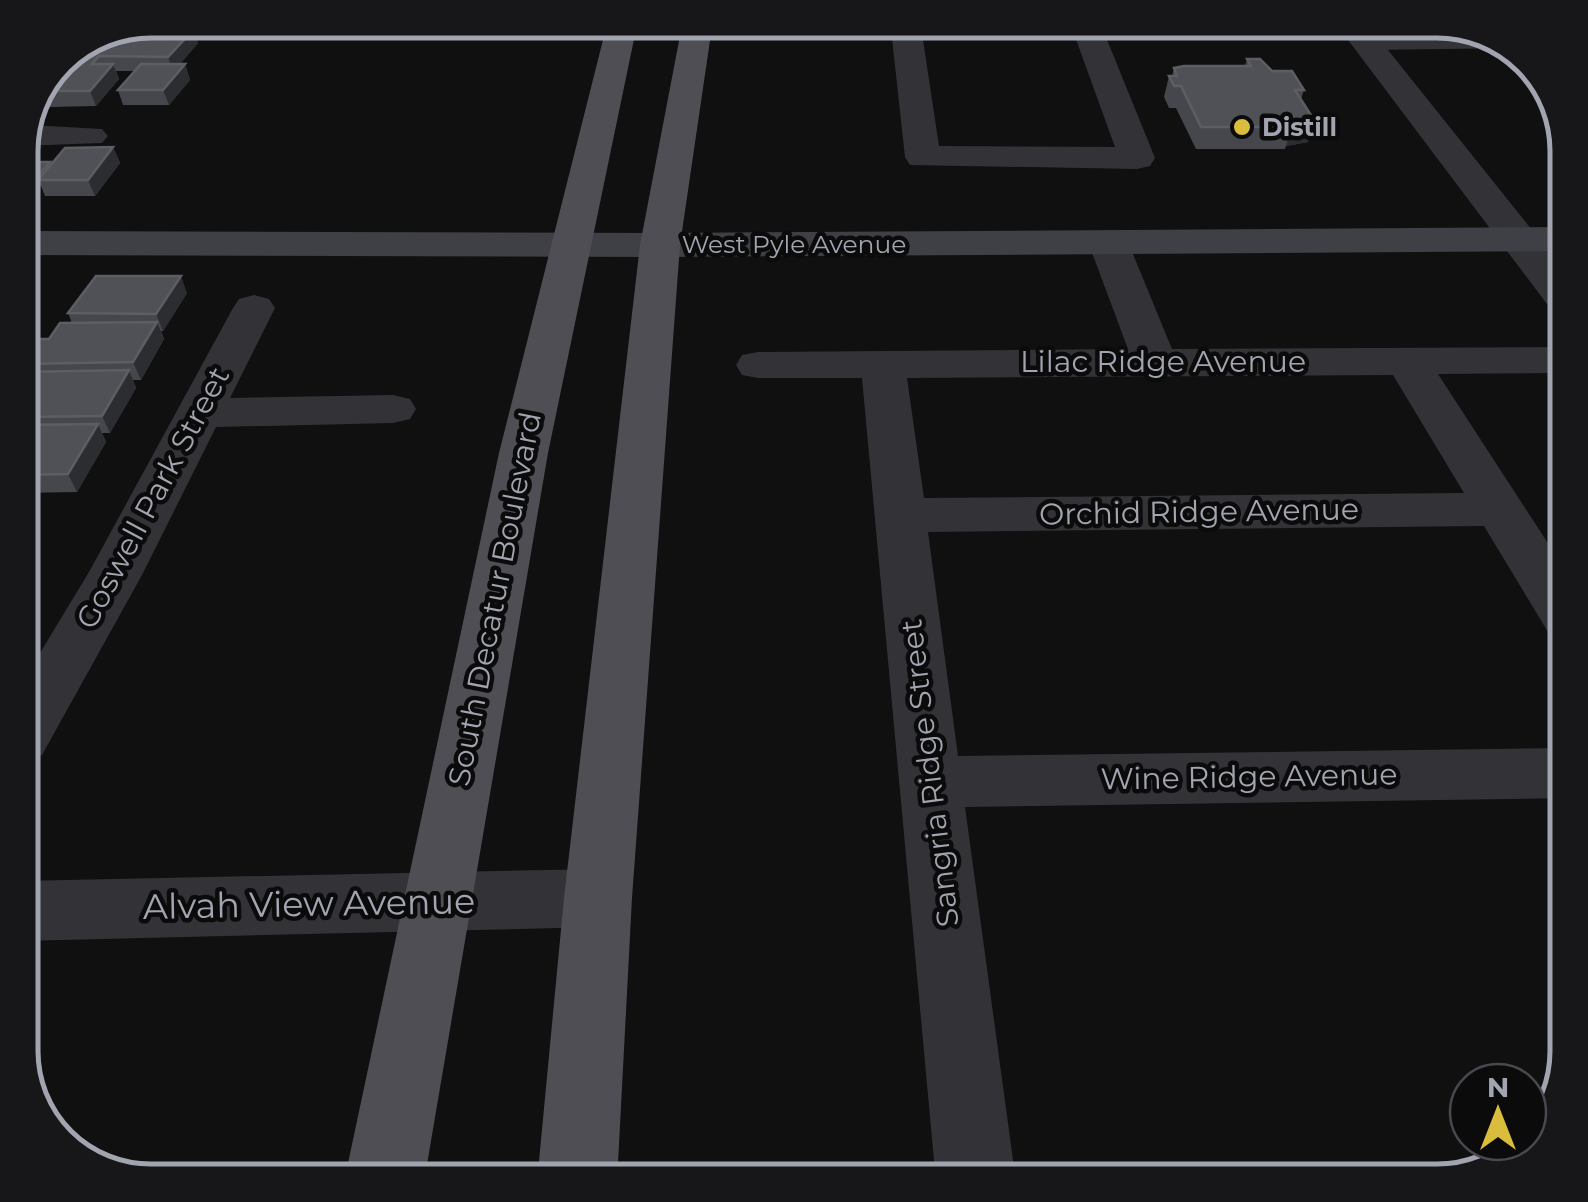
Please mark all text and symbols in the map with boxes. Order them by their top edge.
place label: Distill [1262,112,1337,142]
marker: Distill [1231,116,1253,138]
street label: West Pyle Avenue [682,229,906,259]
street label: Lilac Ridge Avenue [1020,343,1306,380]
street label: Goswell Park Street [68,360,237,635]
street label: South Decatur Boulevard [440,409,549,789]
street label: Orchid Ridge Avenue [1039,490,1359,533]
street label: Sangria Ridge Street [892,617,967,929]
street label: Wine Ridge Avenue [1100,755,1398,798]
street label: Alvah View Avenue [142,879,476,928]
north arrow [1448,1062,1548,1162]
text: N [1487,1070,1509,1104]

